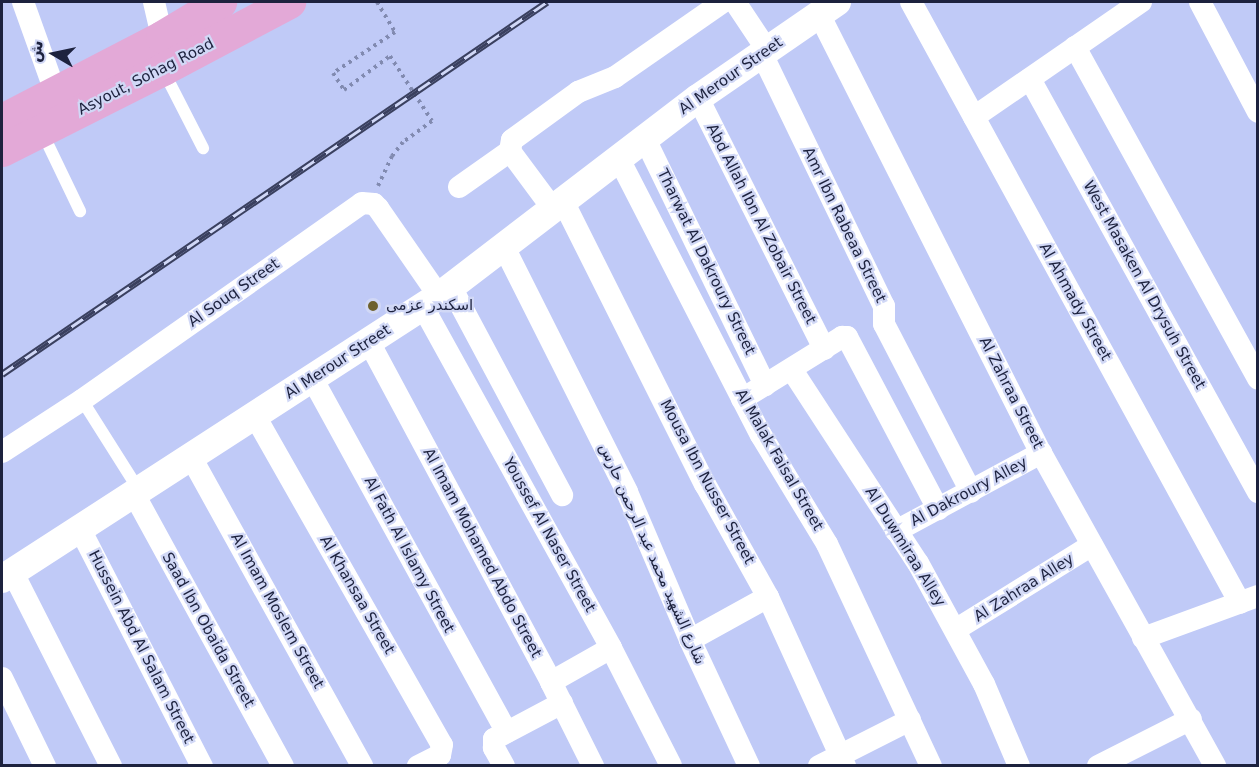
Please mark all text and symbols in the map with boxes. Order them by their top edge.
north arrow [24,24,84,84]
street label: Al Merour Street [676,34,786,118]
street label: Asyout, Sohag Road [75,35,217,119]
text: ش [25,39,47,64]
street label: Abd Allah Ibn Al Zobair Street [702,121,820,327]
street label: Amr Ibn Rabeaa Street [798,144,890,306]
street label: Tharwat Al Dakroury Street [653,166,759,358]
street label: West Masaken Al Drysuh Street [1079,178,1209,392]
street label: Al Ahmady Street [1035,240,1115,364]
street label: Al Souq Street [185,255,283,331]
marker: اسكندر عزمى [364,297,382,315]
place label: اسكندر عزمى [386,297,473,315]
street label: Al Merour Street [282,321,394,403]
street label: Al Zahraa Street [975,334,1047,452]
street label: Al Malak Faisal Street [731,386,827,534]
street label: Mousa Ibn Nusser Street [656,397,758,567]
street label: شارع الشهيد محمد عبد الرحمن حارس [595,441,709,667]
street label: Al Imam Mohamed Abdo Street [419,445,545,661]
street label: Al Dakroury Alley [908,454,1030,530]
street label: Youssef Al Naser Street [499,455,599,615]
street label: Al Fath Al Islamy Street [360,474,458,636]
street label: Al Duwmiraa Alley [861,484,949,610]
street label: Al Imam Moslem Street [227,530,327,692]
street label: Al Khansaa Street [316,533,398,657]
street label: Hussein Abd Al Salam Street [84,547,198,747]
street label: Saad Ibn Obaida Street [158,549,258,711]
street label: Al Zahraa Alley [971,550,1077,626]

